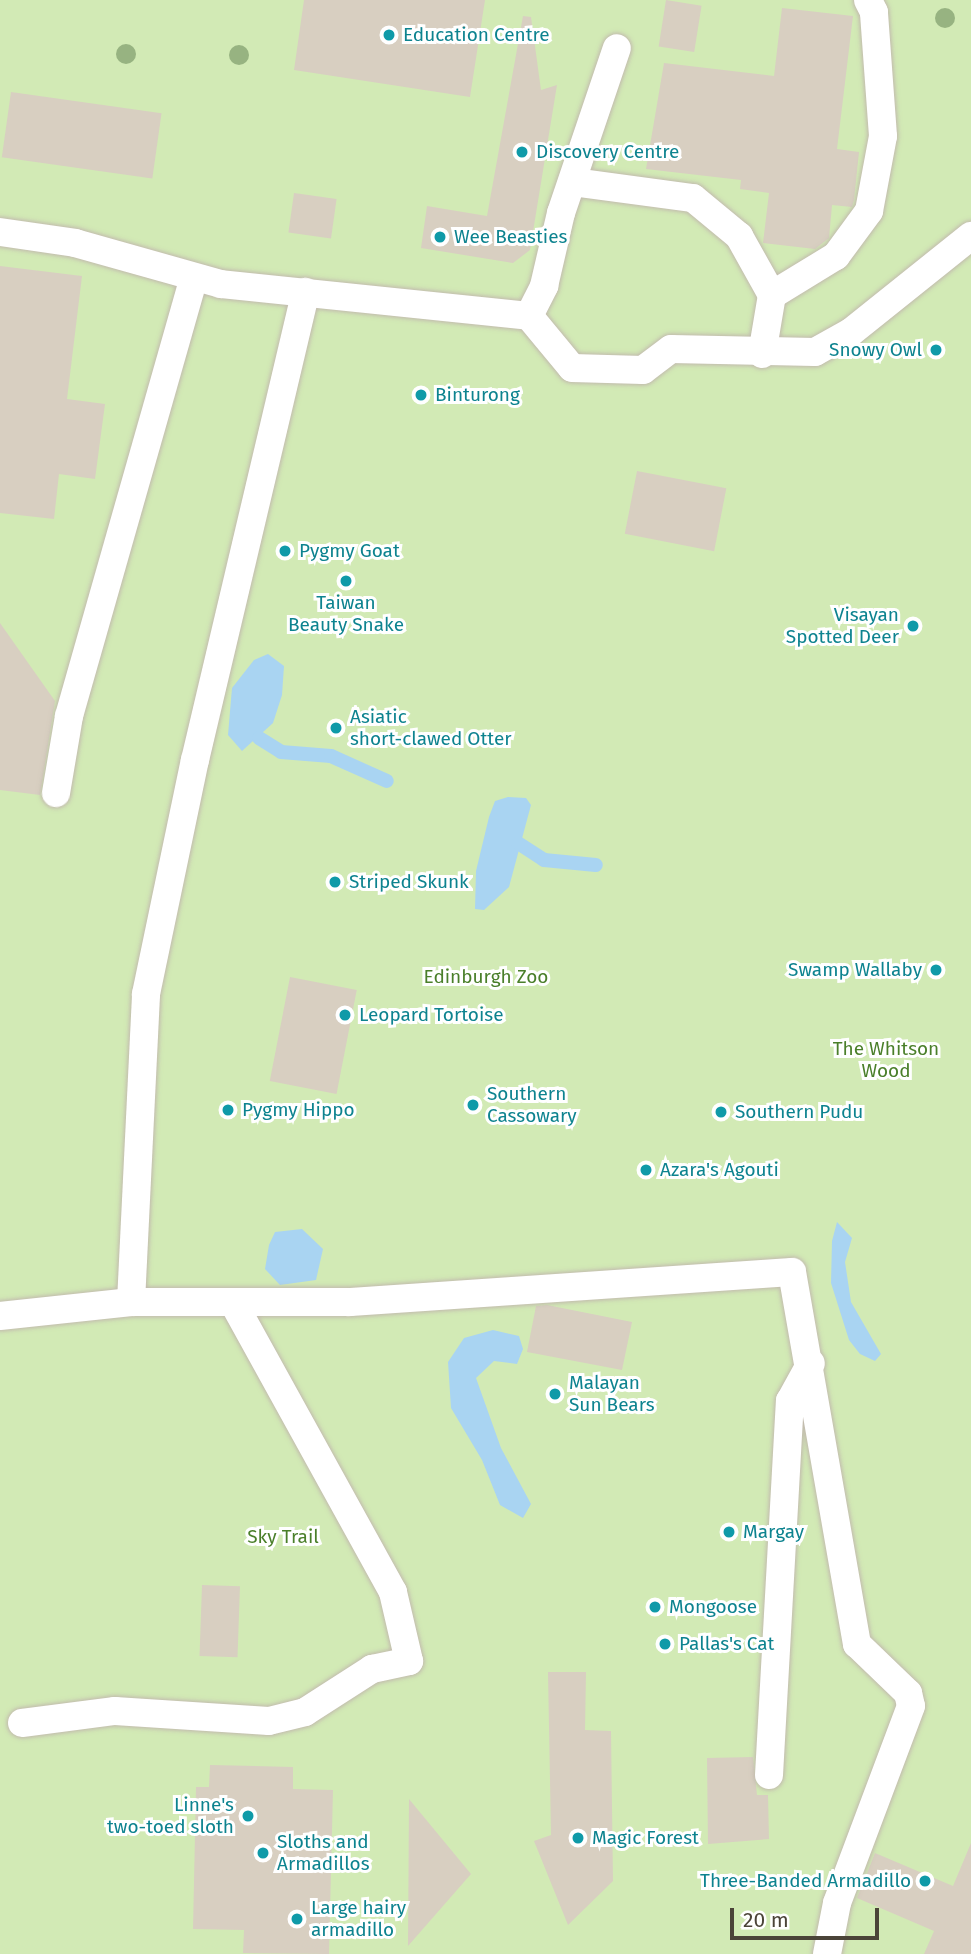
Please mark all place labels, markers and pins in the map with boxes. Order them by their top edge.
place label: Education Centre [403,24,550,46]
marker: Education Centre [381,27,397,43]
place label: Discovery Centre [536,141,679,163]
marker: Discovery Centre [514,144,530,160]
place label: Wee Beasties [454,226,567,248]
marker: Wee Beasties [432,229,448,245]
place label: Snowy Owl [829,339,922,361]
marker: Snowy Owl [928,342,944,358]
place label: Binturong [435,384,520,406]
marker: Binturong [413,387,429,403]
place label: Pygmy Goat [299,540,400,562]
marker: Pygmy Goat [277,543,293,559]
marker: Taiwan Beauty Snake [338,573,354,589]
place label: Taiwan Beauty Snake [288,592,404,636]
place label: Visayan Spotted Deer [786,604,899,648]
marker: Visayan Spotted Deer [905,618,921,634]
place label: Asiatic short-clawed Otter [350,706,512,750]
marker: Asiatic short-clawed Otter [328,720,344,736]
place label: Striped Skunk [349,871,469,893]
marker: Striped Skunk [327,874,343,890]
place label: Swamp Wallaby [788,959,922,981]
marker: Swamp Wallaby [928,962,944,978]
place label: Leopard Tortoise [359,1004,503,1026]
marker: Leopard Tortoise [337,1007,353,1023]
place label: Southern Cassowary [487,1083,577,1127]
marker: Southern Cassowary [465,1097,481,1113]
place label: Pygmy Hippo [242,1099,355,1121]
place label: Southern Pudu [735,1101,863,1123]
marker: Pygmy Hippo [220,1102,236,1118]
marker: Southern Pudu [713,1104,729,1120]
place label: Azara's Agouti [660,1159,779,1181]
marker: Azara's Agouti [638,1162,654,1178]
place label: Malayan Sun Bears [569,1372,655,1416]
marker: Malayan Sun Bears [547,1386,563,1402]
place label: Margay [743,1521,804,1543]
marker: Margay [721,1524,737,1540]
place label: Mongoose [669,1596,757,1618]
marker: Mongoose [647,1599,663,1615]
place label: Pallas's Cat [679,1633,774,1655]
marker: Pallas's Cat [657,1636,673,1652]
place label: Linne's two-toed sloth [107,1794,234,1838]
marker: Linne's two-toed sloth [240,1808,256,1824]
place label: Magic Forest [592,1827,699,1849]
marker: Magic Forest [570,1830,586,1846]
place label: Sloths and Armadillos [277,1831,370,1875]
marker: Sloths and Armadillos [255,1845,271,1861]
place label: Three-Banded Armadillo [700,1870,911,1892]
marker: Three-Banded Armadillo [917,1873,933,1889]
place label: Large hairy armadillo [311,1897,406,1941]
marker: Large hairy armadillo [289,1911,305,1927]

